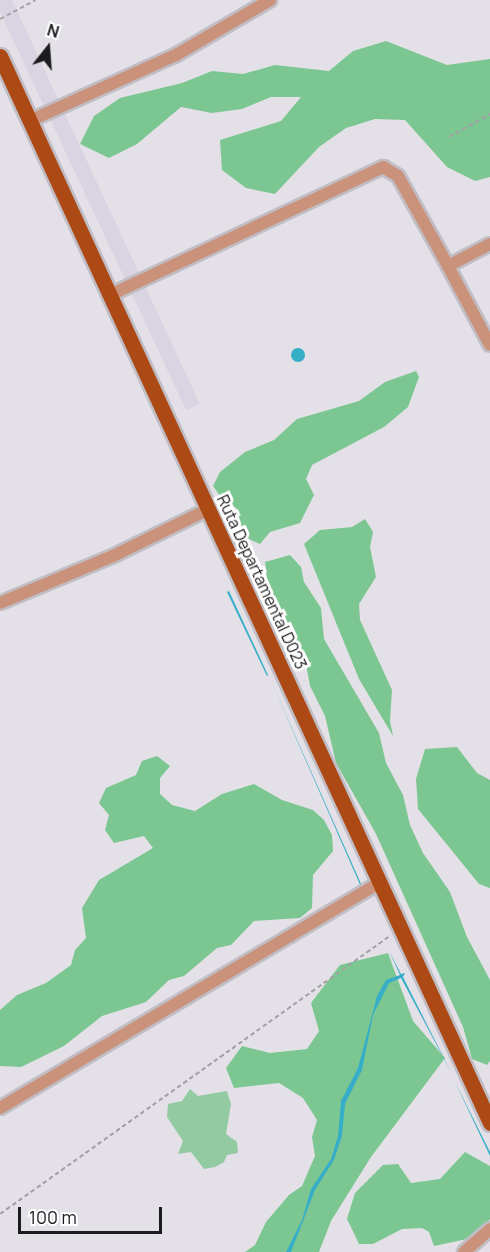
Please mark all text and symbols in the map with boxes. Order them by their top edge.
north arrow [18,18,78,78]
text: N [45,19,62,43]
street label: Ruta Departamental D023 [213,492,311,672]
scale bar [21,1195,165,1233]
text: 100 m [29,1205,77,1229]

